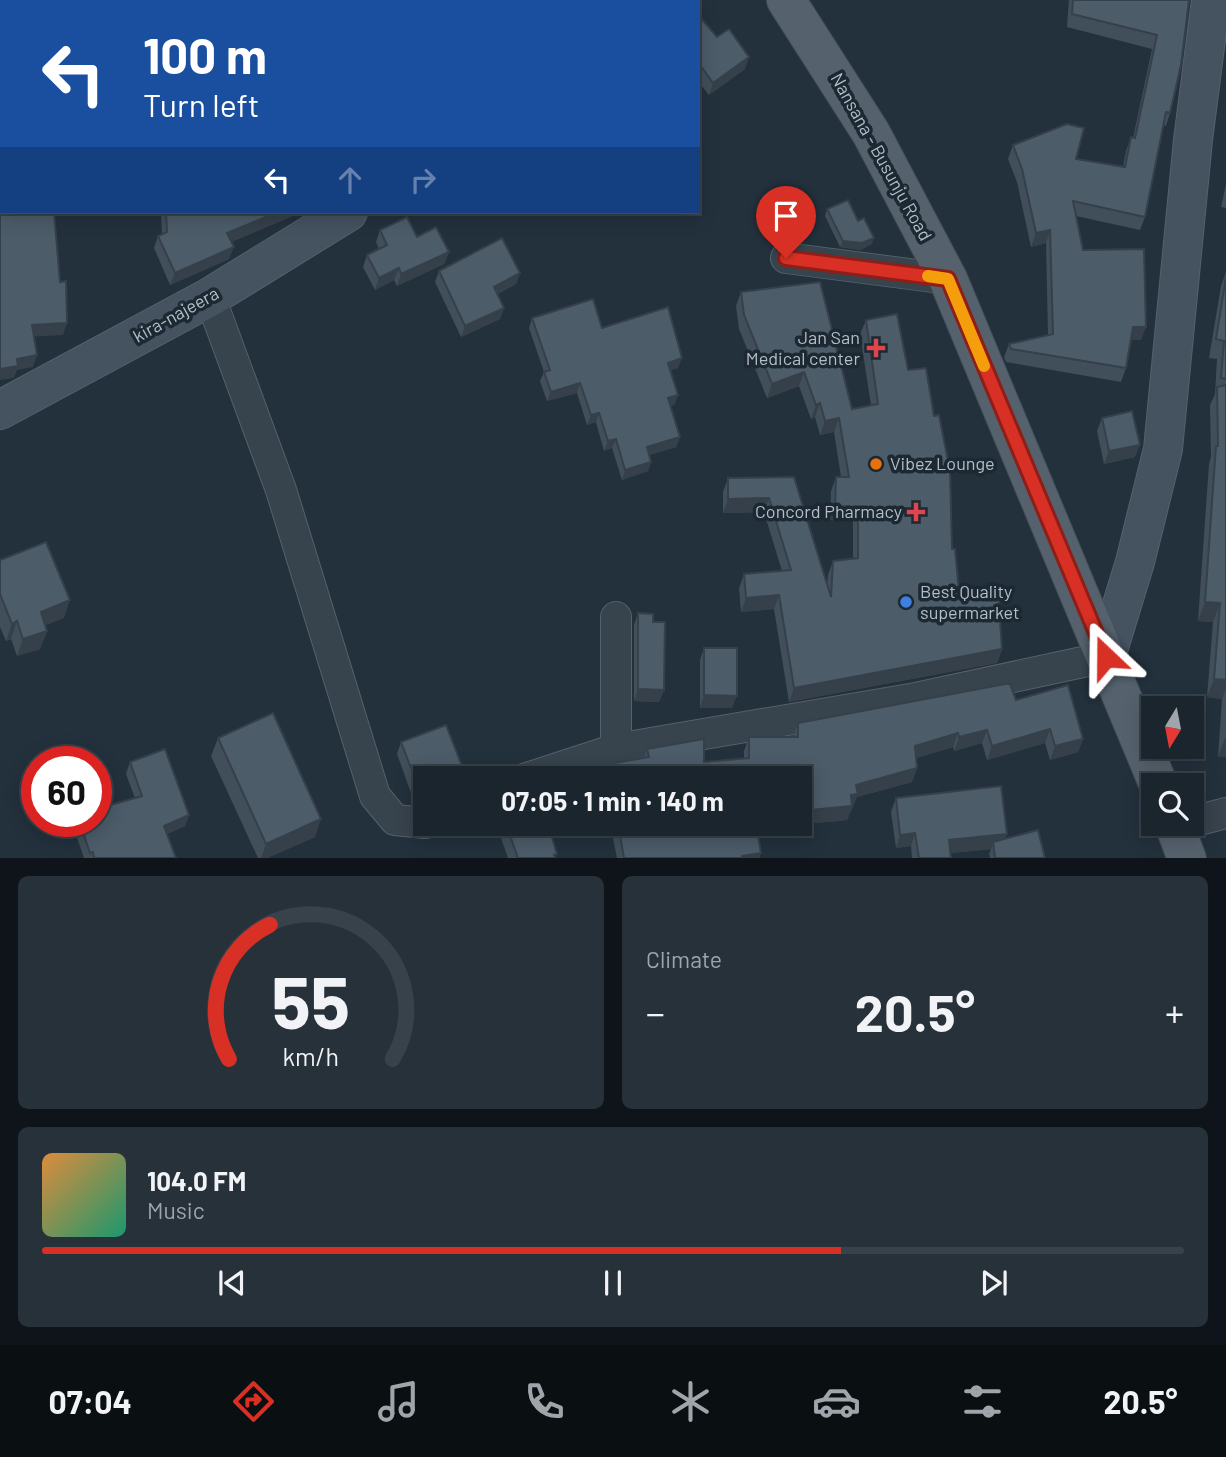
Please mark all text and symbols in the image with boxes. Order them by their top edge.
text: 100 m [143,25,267,84]
icon: left [28,28,119,119]
street label: Nansana - Busunju Road [827,69,937,244]
text: Turn left [143,85,260,123]
icon: left [258,161,296,199]
icon: ahead [331,161,369,199]
icon: right [404,161,442,199]
pin [756,186,816,258]
icon: arrive [767,197,805,235]
street label: kira-najeera [129,282,222,347]
place label: Jan San Medical center [746,326,860,369]
marker: Jan San Medical center [866,338,886,358]
place label: Vibez Lounge [890,452,995,474]
marker: Vibez Lounge [868,456,884,472]
place label: Concord Pharmacy [755,500,902,522]
marker: Concord Pharmacy [908,504,924,520]
place label: Best Quality supermarket [920,580,1020,623]
marker: Best Quality supermarket [898,594,914,610]
position arrow [1069,620,1143,694]
north arrow [1141,696,1204,760]
map controls [1141,696,1204,836]
speed limit sign: 60 [21,746,112,837]
button: search [1141,773,1204,836]
text: 07:05 · 1 min · 140 m [501,785,724,816]
text: Climate [646,945,722,973]
text: 55 [272,956,350,1044]
text: 20.5° [855,980,975,1042]
text: − [646,989,665,1035]
text: + [1165,989,1184,1035]
text: km/h [283,1040,339,1070]
text: 104.0 FM [147,1165,246,1196]
text: Music [147,1196,205,1224]
icon: previous [213,1264,251,1302]
icon: pause [594,1264,632,1302]
icon: next [975,1264,1013,1302]
icon: directions [229,1377,278,1426]
icon: music [374,1377,423,1426]
icon: phone [520,1377,569,1426]
icon: climate [666,1377,715,1426]
icon: car [812,1377,861,1426]
icon: filters [958,1377,1007,1426]
text: 07:04 [48,1382,132,1420]
text: 20.5° [1103,1382,1178,1420]

